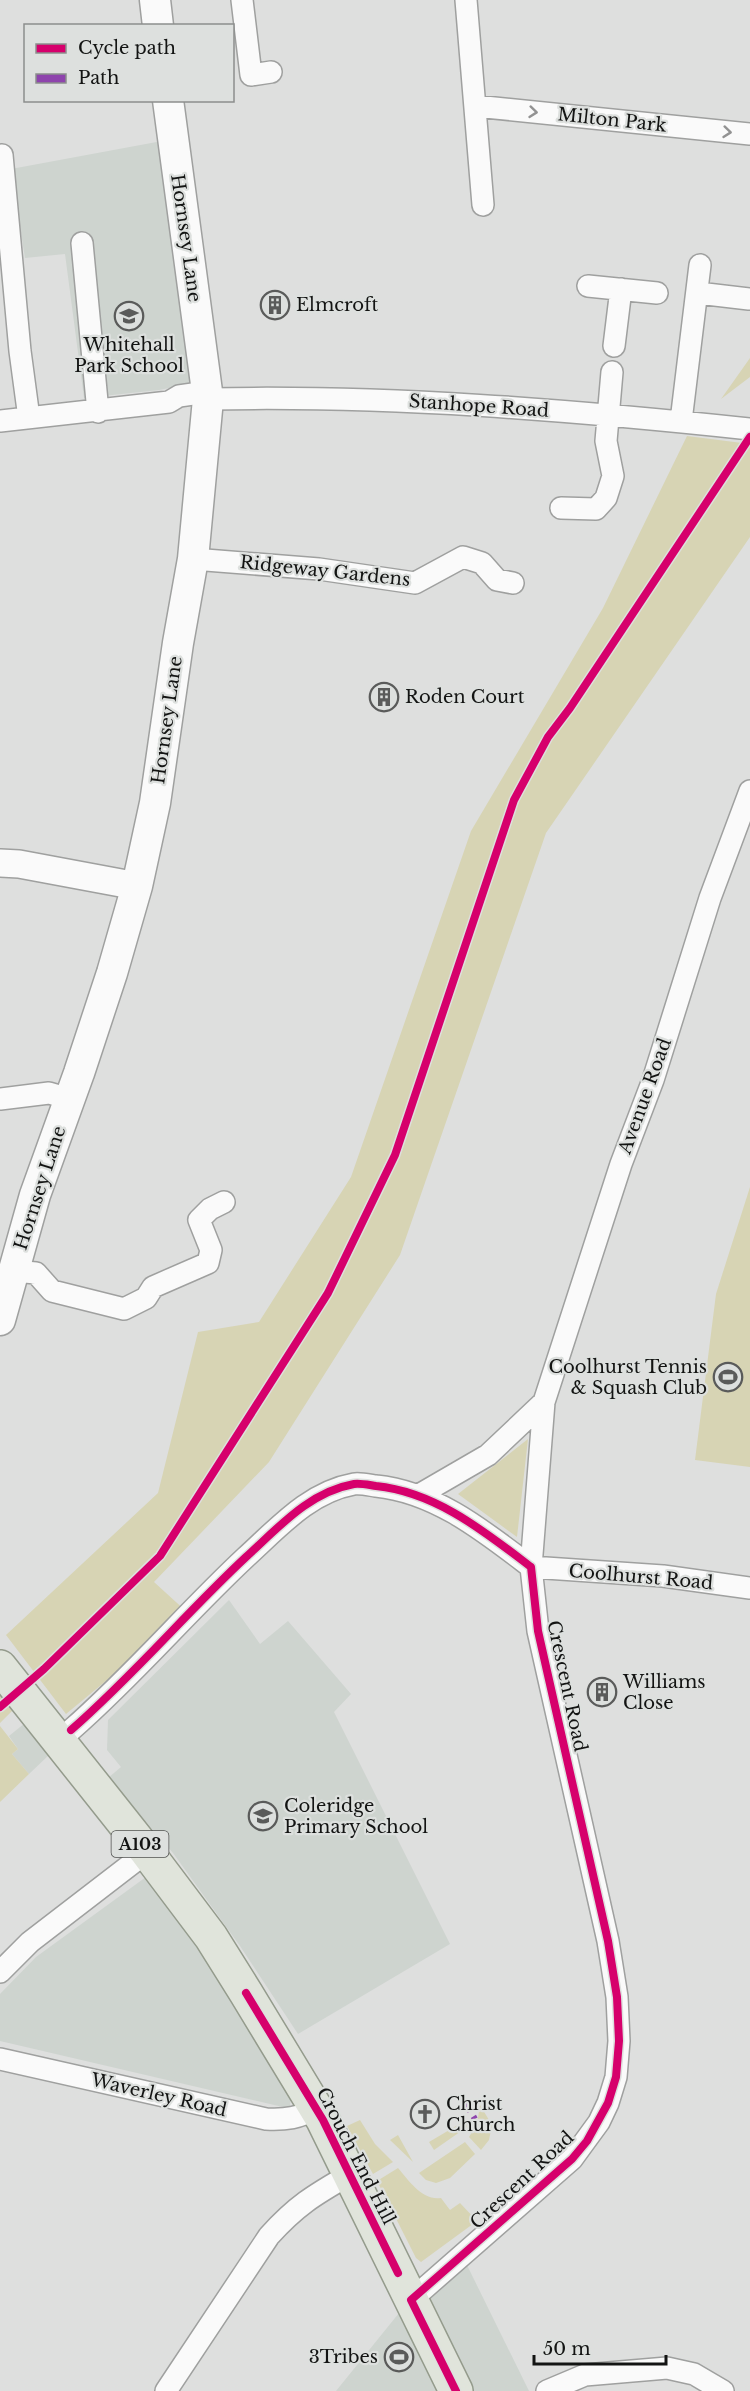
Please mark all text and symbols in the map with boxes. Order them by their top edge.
legend [24,24,234,102]
text: Cycle path [78,37,176,59]
text: Path [78,67,119,89]
street label: Milton Park [556,103,668,137]
one-way arrow [528,105,537,118]
one-way arrow [722,125,732,138]
street label: Hornsey Lane [166,173,206,303]
building icon: Elmcroft [259,289,291,321]
place label: Elmcroft [296,294,378,316]
school or university icon: Whitehall Park School [113,300,145,332]
place label: Whitehall Park School [74,334,184,377]
street label: Stanhope Road [408,390,550,422]
street label: Ridgeway Gardens [239,551,411,591]
street label: Hornsey Lane [147,655,187,785]
building icon: Roden Court [368,681,400,713]
place label: Roden Court [405,686,525,708]
street label: Avenue Road [614,1035,676,1158]
street label: Hornsey Lane [10,1123,70,1253]
place label: Coolhurst Tennis & Squash Club [549,1356,707,1399]
sports icon: Coolhurst Tennis & Squash Club [712,1361,744,1393]
street label: Coolhurst Road [568,1560,714,1594]
street label: Crescent Road [542,1618,592,1754]
place label: Williams Close [622,1671,705,1714]
building icon: Williams Close [586,1676,618,1708]
place label: Coleridge Primary School [284,1795,428,1838]
school or university icon: Coleridge Primary School [247,1800,279,1832]
road number: A103 [112,1831,168,1857]
street label: Waverley Road [88,2068,229,2121]
street label: Crouch End Hill [312,2084,400,2228]
place label: Christ Church [446,2093,515,2136]
church icon: Christ Church [409,2098,441,2130]
street label: Crescent Road [466,2126,578,2234]
scale bar [534,2328,666,2366]
text: 50 m [543,2338,591,2360]
sports icon: 3Tribes [383,2341,415,2373]
place label: 3Tribes [309,2346,378,2368]

